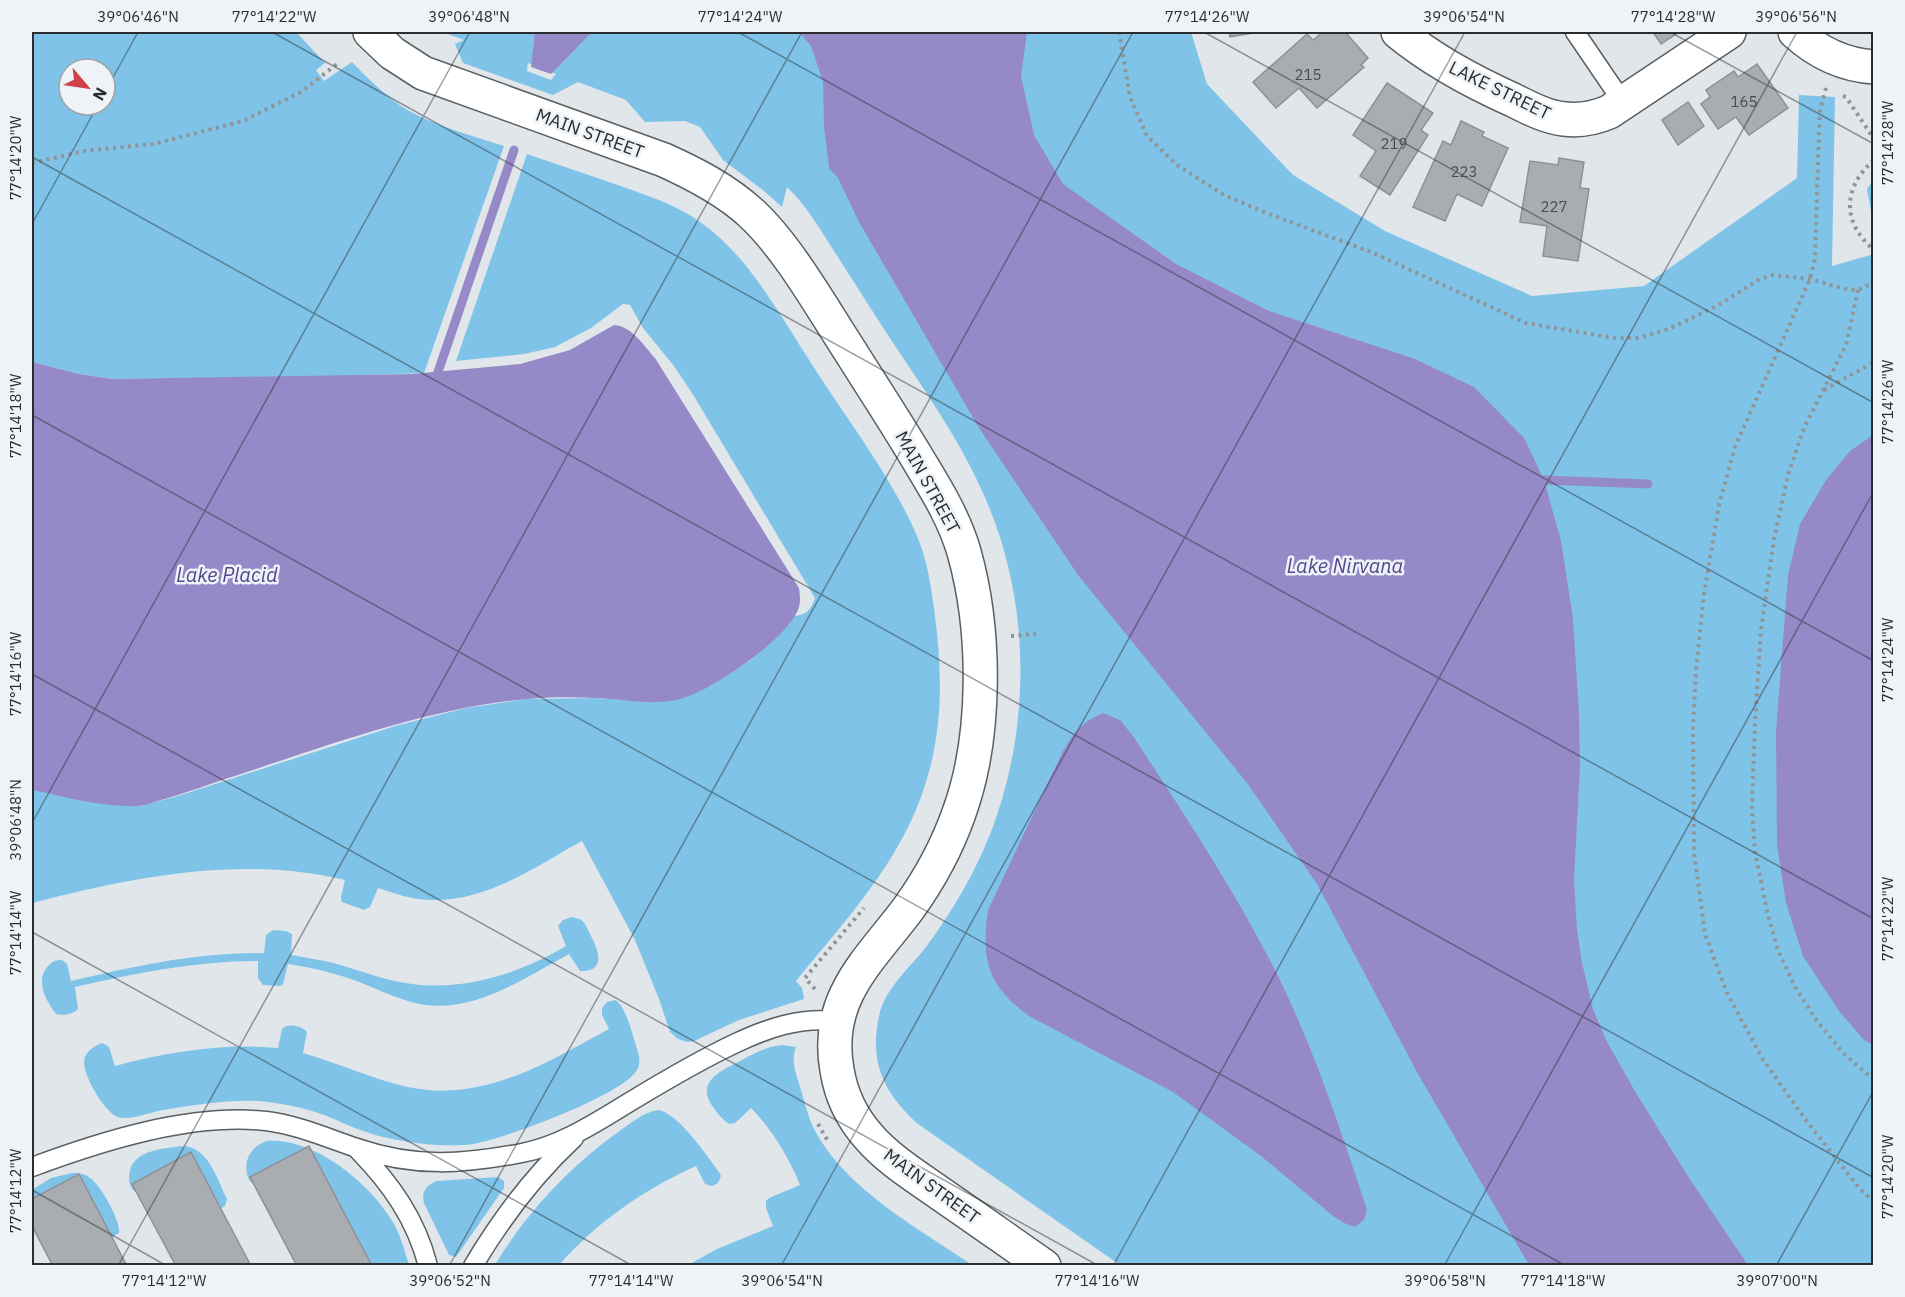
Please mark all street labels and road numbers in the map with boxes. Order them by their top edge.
street label: LAKE STREET [1445,55,1555,125]
street label: MAIN STREET [533,103,647,163]
street label: MAIN STREET [890,427,966,537]
street label: MAIN STREET [879,1143,985,1229]

